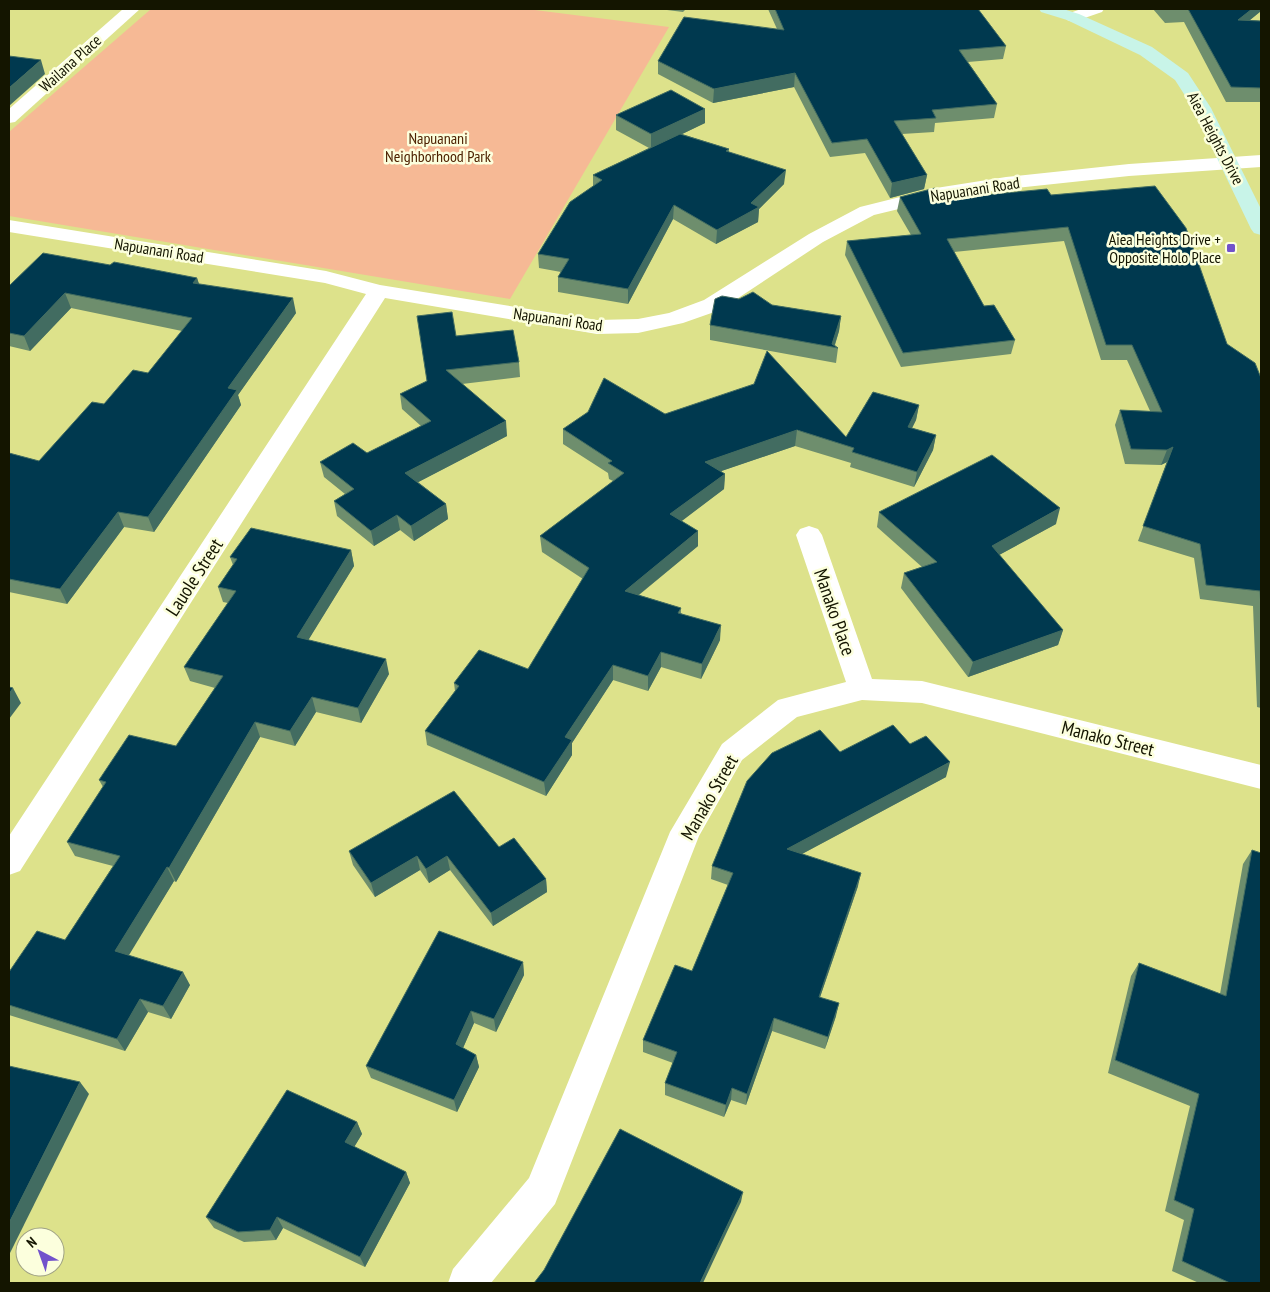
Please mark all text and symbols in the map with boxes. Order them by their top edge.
street label: Wailana Place [35,30,105,96]
street label: Aiea Heights Drive [1183,88,1249,188]
park label: Napuanani Neighborhood Park [385,128,492,166]
street label: Napuanani Road [929,172,1021,206]
place label: Aiea Heights Drive + Opposite Holo Place [1109,229,1221,267]
street label: Napuanani Road [113,233,205,267]
marker: Aiea Heights Drive + Opposite Holo Place [1225,242,1237,254]
street label: Napuanani Road [512,303,604,335]
street label: Lauole Street [160,533,228,620]
street label: Manako Place [809,566,861,659]
street label: Manako Street [1059,715,1157,761]
street label: Manako Street [675,749,743,844]
north arrow [15,1227,65,1277]
text: N [23,1233,40,1251]

